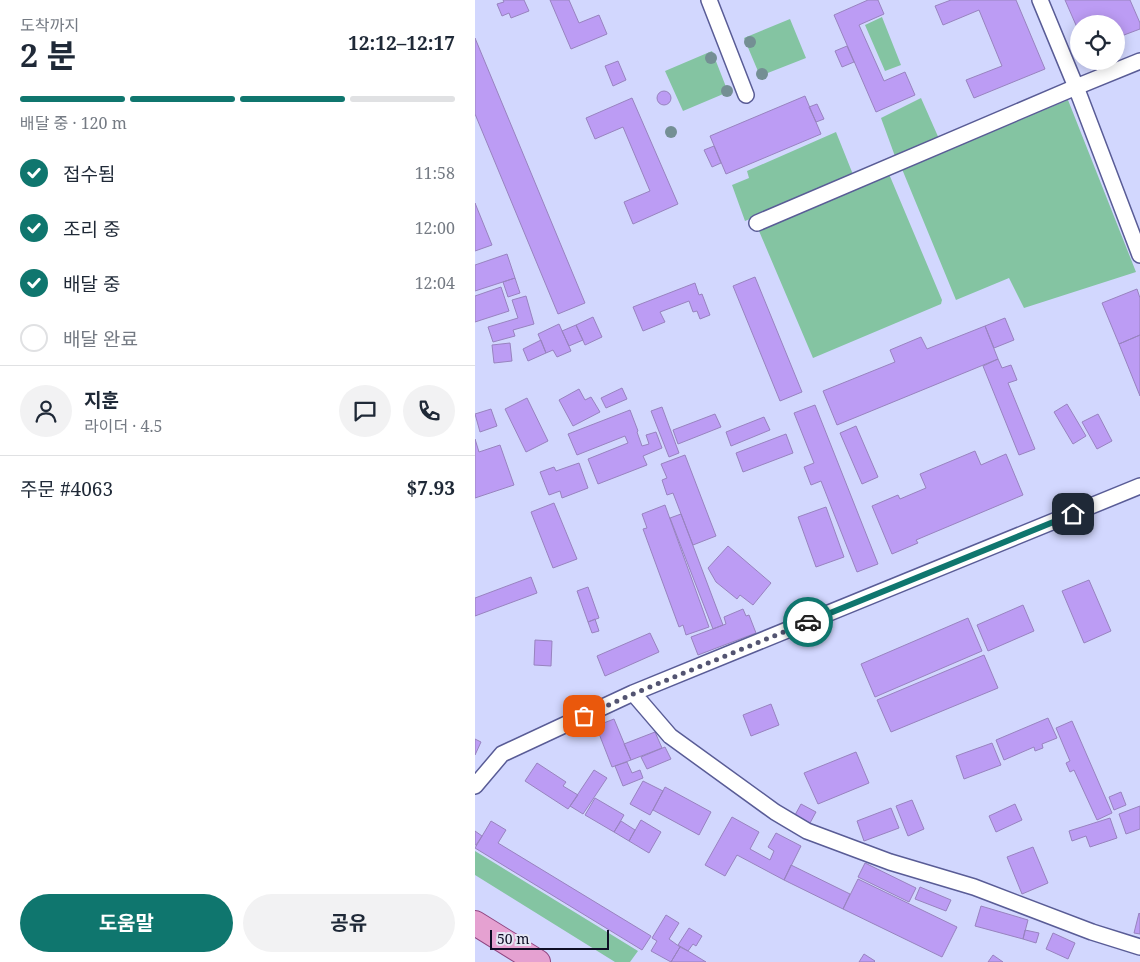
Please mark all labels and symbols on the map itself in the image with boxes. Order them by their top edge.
pin [1052,493,1094,535]
courier [783,597,833,647]
pin [563,695,605,737]
scale bar [490,927,609,950]

